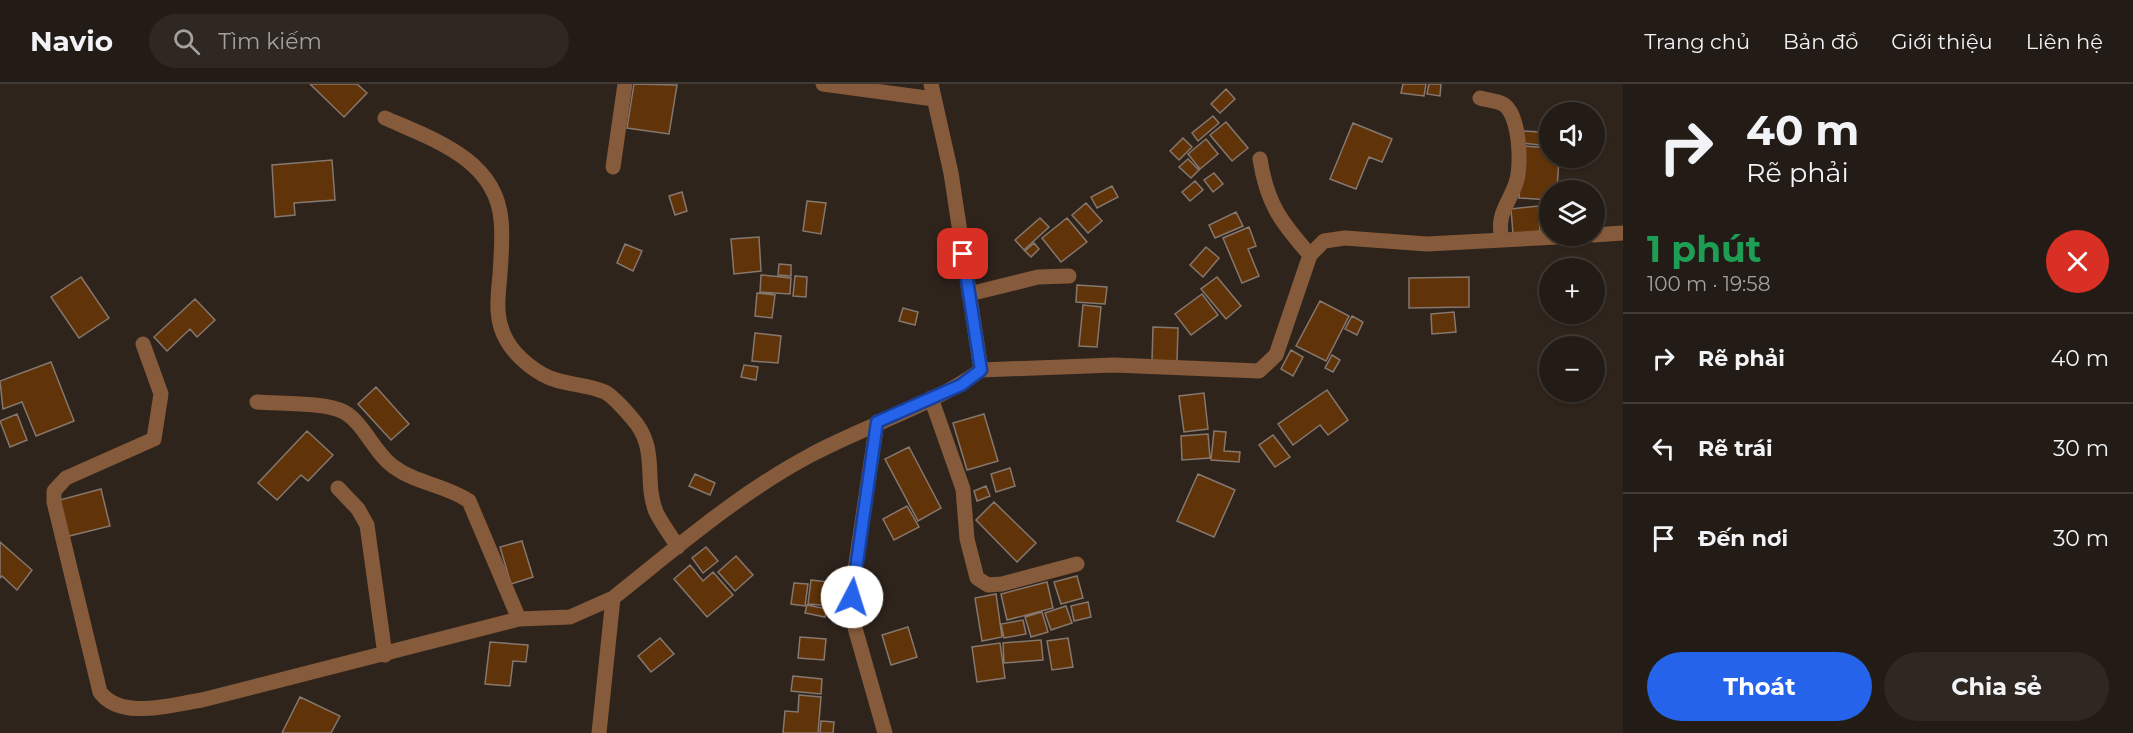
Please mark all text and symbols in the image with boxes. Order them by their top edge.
search box [149,14,569,68]
text: Navio [30,24,113,58]
icon: search [170,25,203,58]
text: Tìm kiếm [218,28,322,55]
text: Trang chủ [1644,29,1750,54]
text: Bản đồ [1783,29,1858,54]
text: Giới thiệu [1891,29,1993,54]
text: Liên hệ [2026,29,2103,54]
map controls [1539,102,1605,402]
button: sound [1539,102,1605,168]
text: 40 m [1746,104,1859,156]
icon: right [1647,108,1725,186]
text: Rẽ phải [1746,156,1849,189]
button: layers [1539,180,1605,246]
text: 1 phút [1647,227,1761,271]
pin [937,228,988,279]
button: close [2046,230,2109,293]
icon: arrive [946,237,979,270]
button: + [1539,258,1605,324]
text: 100 m · 19:58 [1647,272,1770,296]
button: − [1539,336,1605,402]
icon: right [1647,342,1680,375]
text: Rẽ phải [1698,345,1785,372]
text: 40 m [2051,345,2109,372]
icon: left [1647,432,1680,465]
text: Rẽ trái [1698,435,1773,462]
text: 30 m [2053,435,2109,462]
icon: arrive [1647,522,1680,555]
text: Đến nơi [1698,525,1788,552]
text: 30 m [2053,525,2109,552]
position arrow [820,565,884,629]
button: Thoát [1647,652,1872,721]
button: Chia sẻ [1884,652,2109,721]

